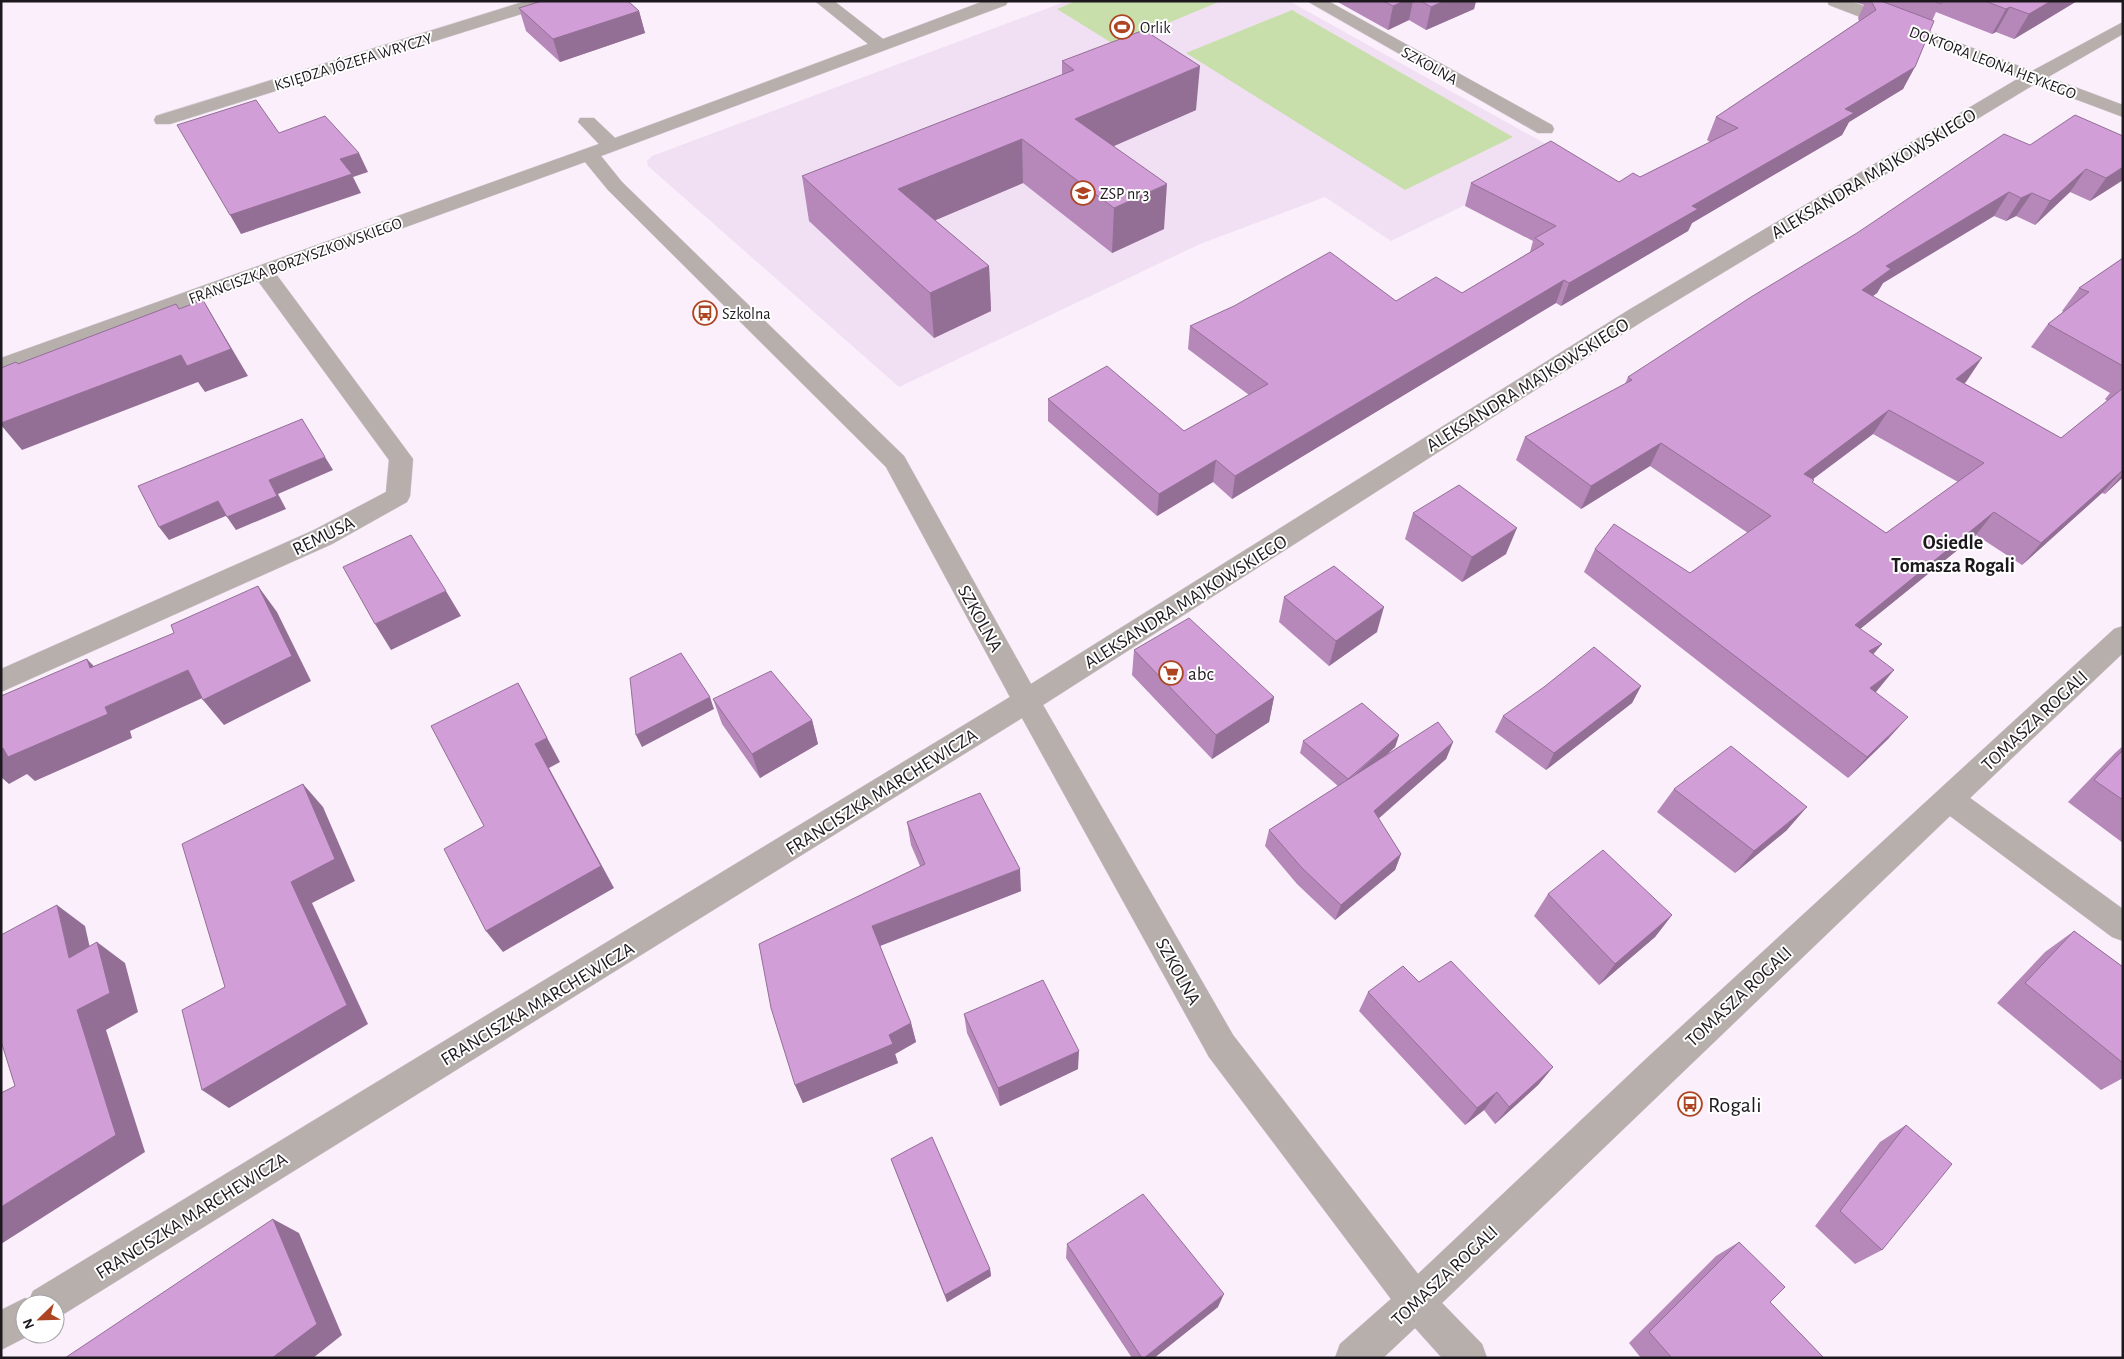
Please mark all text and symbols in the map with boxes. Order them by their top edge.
sports icon: Orlik [1109,14,1135,40]
place label: Orlik [1140,20,1171,36]
street label: DOKTORA LEONA HEYKEGO [1907,24,2078,102]
street label: KSIĘDZA JÓZEFA WRYCZY [272,28,435,94]
street label: SZKOLNA [1399,44,1460,88]
street label: ALEKSANDRA MAJKOWSKIEGO [1768,106,1980,243]
school or university icon: ZSP nr 3 [1070,180,1096,206]
place label: ZSP nr 3 [1100,186,1149,202]
street label: FRANCISZKA BORZYSZKOWSKIEGO [187,215,404,307]
bus stop icon: Szkolna [692,300,718,326]
place label: Szkolna [722,306,771,322]
street label: ALEKSANDRA MAJKOWSKIEGO [1423,315,1633,456]
street label: REMUSA [290,513,358,559]
street label: ALEKSANDRA MAJKOWSKIEGO [1081,532,1291,673]
district label: Osiedle Tomasza Rogali [1891,533,2015,576]
street label: SZKOLNA [954,582,1006,655]
supermarket icon: abc [1158,660,1184,686]
place label: abc [1188,665,1214,684]
street label: TOMASZA ROGALI [1978,667,2092,775]
street label: FRANCISZKA MARCHEWICZA [783,725,981,859]
street label: SZKOLNA [1152,935,1204,1008]
street label: FRANCISZKA MARCHEWICZA [438,939,638,1070]
street label: TOMASZA ROGALI [1682,943,1796,1051]
bus stop icon: Rogali [1677,1091,1703,1117]
place label: Rogali [1708,1094,1762,1116]
street label: FRANCISZKA MARCHEWICZA [93,1149,291,1283]
street label: TOMASZA ROGALI [1388,1222,1502,1330]
north arrow [15,1294,65,1344]
text: N [21,1316,37,1331]

